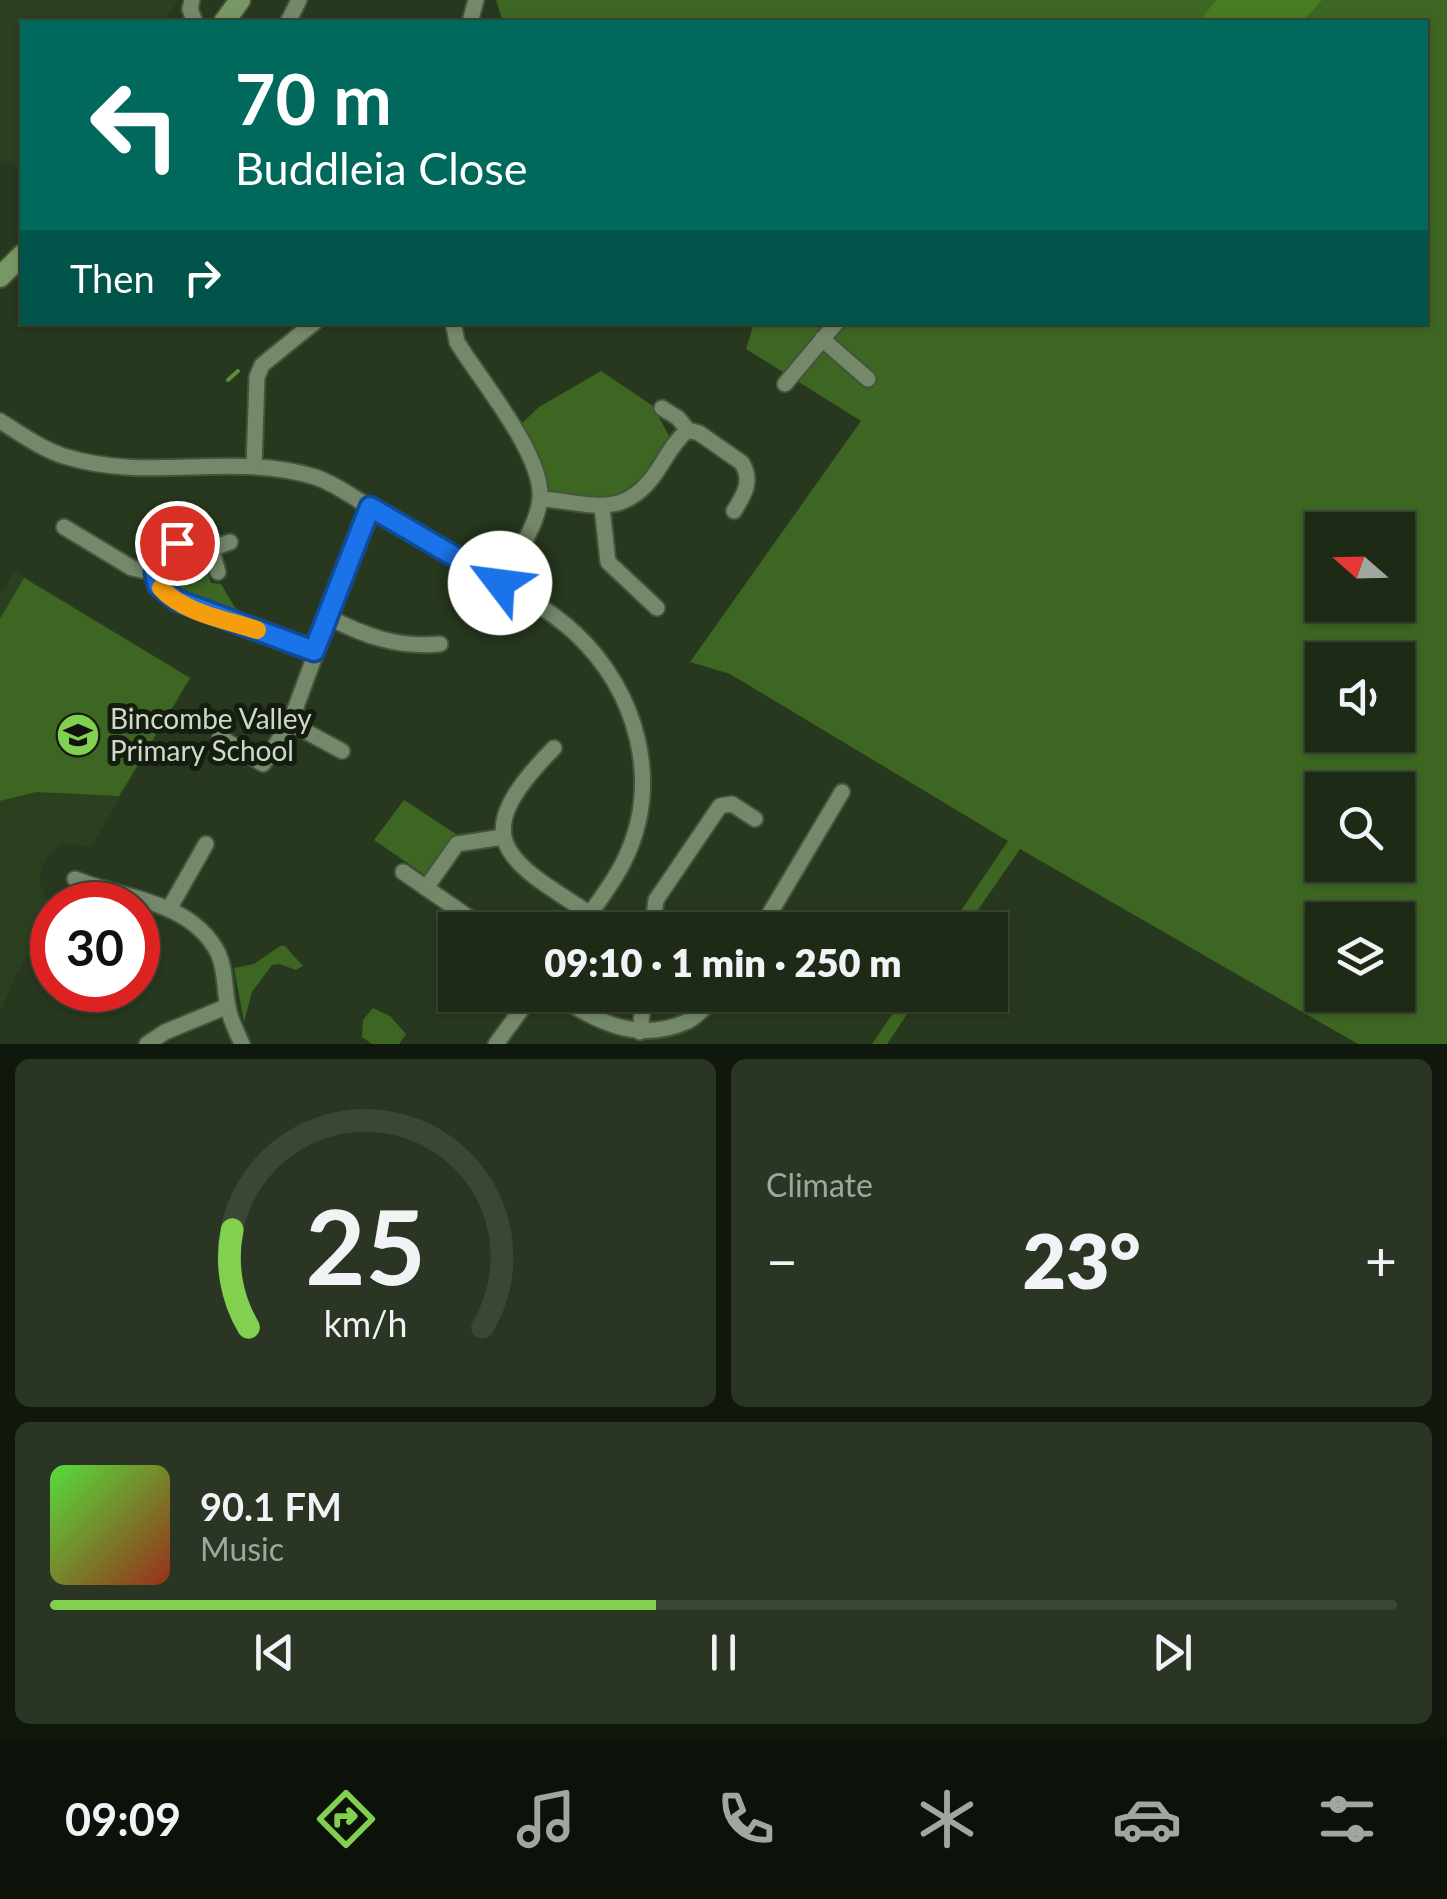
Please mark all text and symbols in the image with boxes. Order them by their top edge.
text: 70 m [235,56,392,140]
icon: left [70,60,200,190]
text: Buddleia Close [235,141,528,195]
icon: right [175,250,230,305]
text: Then [70,255,155,301]
pin [135,501,220,586]
north arrow [1305,512,1415,622]
map controls [1305,512,1415,1012]
icon: arrive [150,516,205,571]
position arrow [448,531,552,635]
button: sound [1305,642,1415,752]
place label: Bincombe Valley Primary School [110,701,312,767]
school or university icon: Bincombe Valley Primary School [55,712,101,758]
button: search [1305,772,1415,882]
speed limit sign: 30 [30,882,160,1012]
button: layers [1305,902,1415,1012]
text: 09:10 · 1 min · 250 m [544,939,902,985]
text: Climate [766,1165,873,1204]
text: 25 [305,1182,426,1307]
text: 23° [1022,1215,1141,1305]
text: − [766,1227,798,1293]
text: + [1365,1227,1397,1293]
text: km/h [324,1302,407,1345]
text: 90.1 FM [200,1483,342,1529]
text: Music [200,1529,284,1568]
icon: previous [247,1625,302,1680]
icon: pause [696,1625,751,1680]
icon: next [1145,1625,1200,1680]
icon: directions [311,1784,381,1854]
icon: music [511,1784,581,1854]
icon: phone [711,1784,781,1854]
icon: climate [912,1784,982,1854]
icon: car [1112,1784,1182,1854]
icon: filters [1312,1784,1382,1854]
text: 09:09 [65,1792,181,1846]

